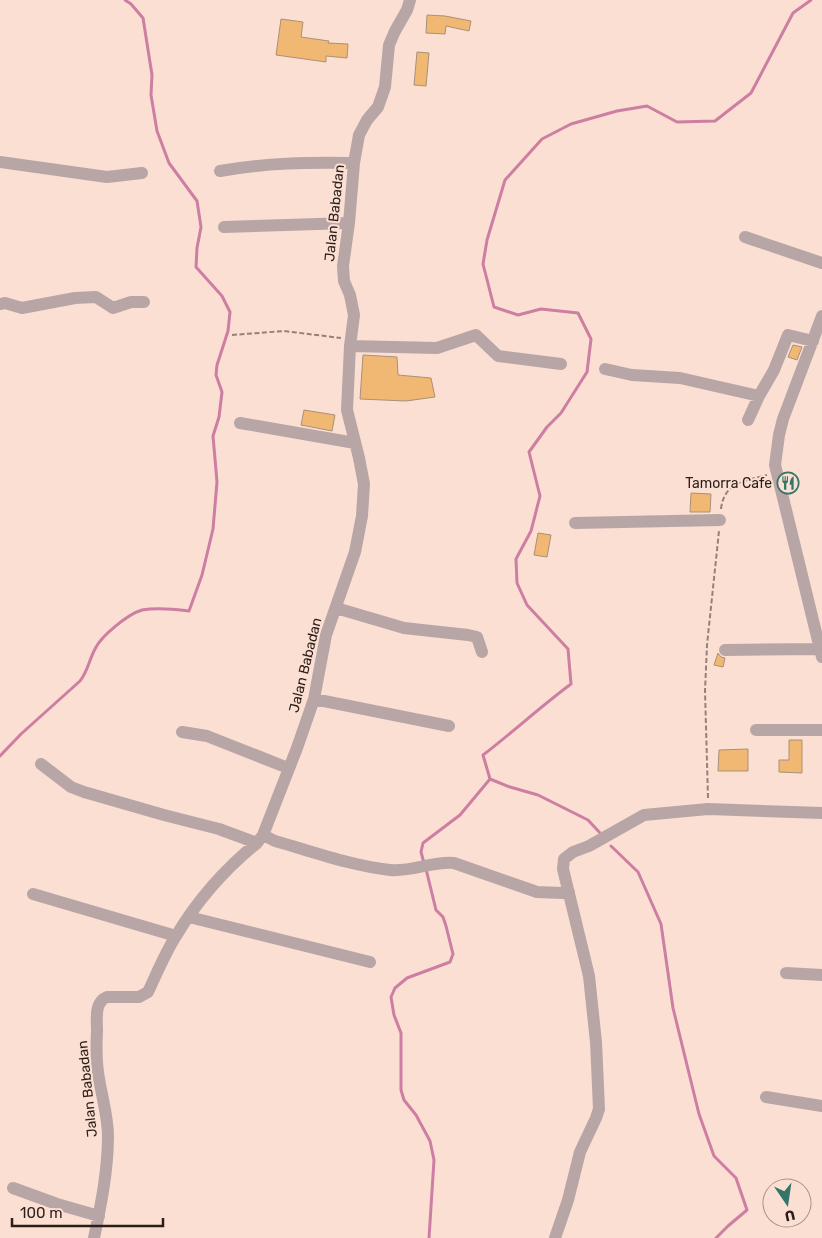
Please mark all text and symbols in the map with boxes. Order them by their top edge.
street label: Jalan Babadan [321,164,348,262]
restaurant icon: Tamorra Cafe [776,471,800,495]
place label: Tamorra Cafe [685,475,772,492]
street label: Jalan Babadan [285,616,325,714]
street label: Jalan Babadan [74,1040,101,1138]
north arrow [762,1178,812,1228]
scale bar [12,1196,164,1228]
text: 100 m [20,1204,62,1222]
text: U [783,1206,797,1225]

